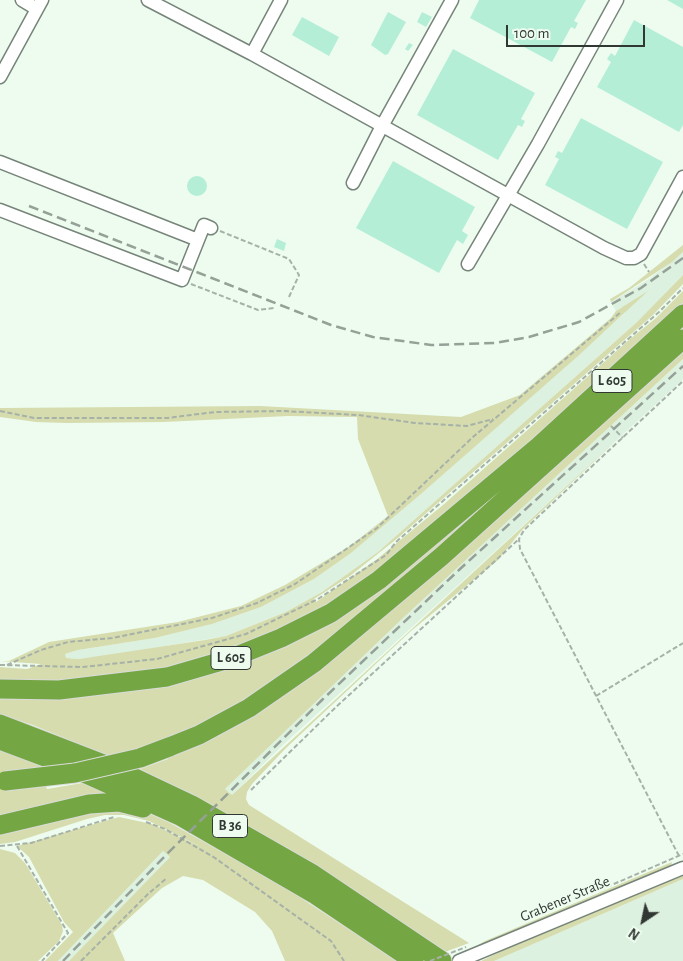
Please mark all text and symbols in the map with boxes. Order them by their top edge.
scale bar [508,15,647,47]
text: 100 m [514,26,549,41]
road number: L 605 [592,370,632,392]
road number: L 605 [211,646,251,670]
road number: B 36 [212,814,248,838]
street label: Grabener Straße [517,872,613,926]
north arrow [618,896,668,946]
text: N [627,925,643,942]

